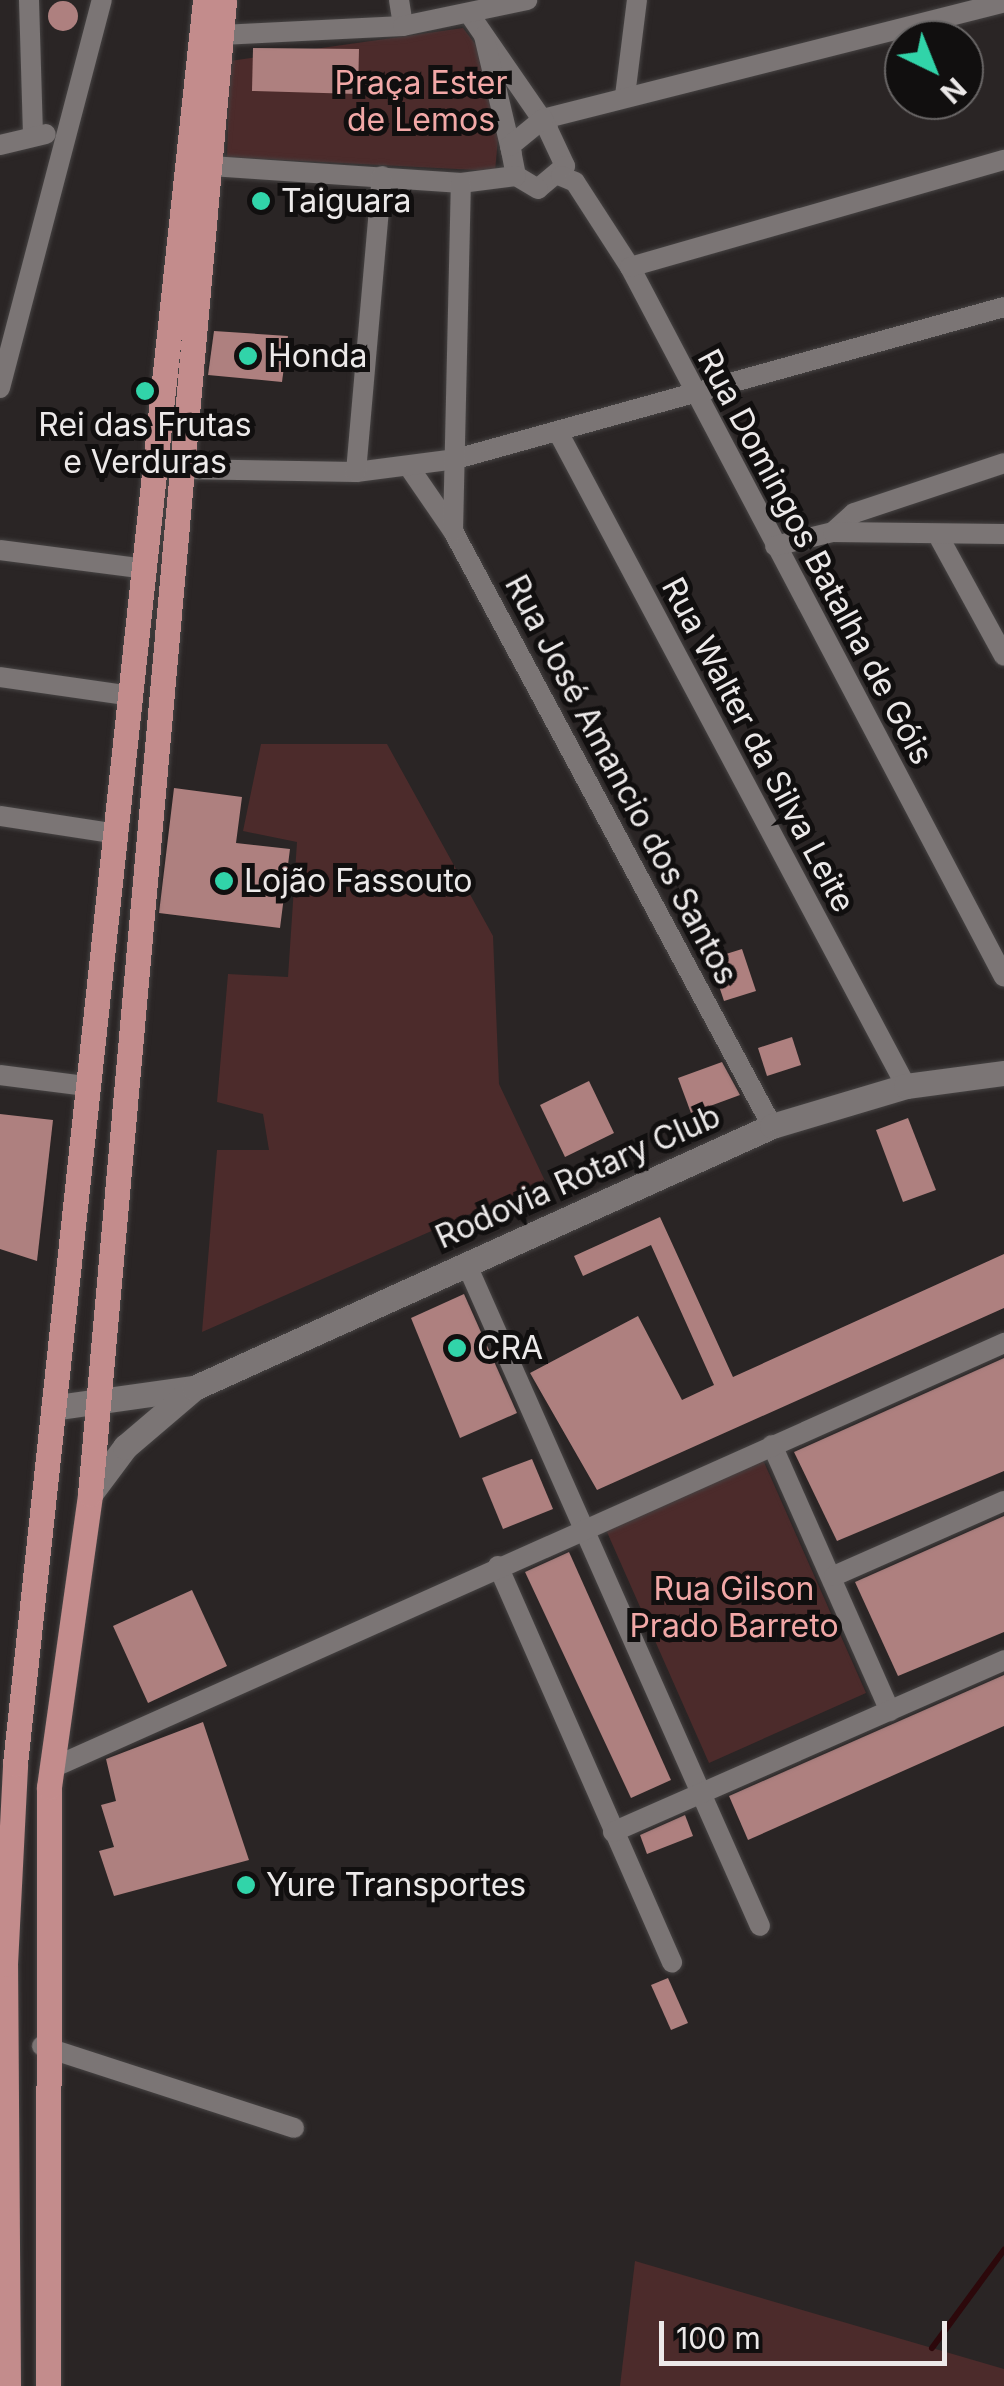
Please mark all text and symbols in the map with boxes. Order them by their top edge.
north arrow [884,20,984,120]
park label: Praça Ester de Lemos [334,65,508,140]
text: N [934,71,972,110]
place label: Taiguara [281,182,412,220]
marker: Taiguara [250,190,272,212]
place label: Honda [268,337,367,375]
street label: Rua Domingos Batalha de Góis [689,343,941,771]
marker: Honda [237,345,259,367]
marker: Rei das Frutas e Verduras [134,380,156,402]
place label: Rei das Frutas e Verduras [38,407,252,482]
street label: Rua José Amancio dos Santos [497,569,745,991]
street label: Rua Walter da Silva Leite [653,571,863,919]
place label: Lojão Fassouto [244,862,472,900]
marker: Lojão Fassouto [213,870,235,892]
street label: Rodovia Rotary Club [430,1097,726,1257]
place label: CRA [477,1329,543,1367]
marker: CRA [446,1337,468,1359]
park label: Rua Gilson Prado Barreto [629,1571,839,1646]
place label: Yure Transportes [266,1866,526,1904]
marker: Yure Transportes [235,1874,257,1896]
scale bar [664,2301,952,2363]
text: 100 m [676,2320,761,2356]

